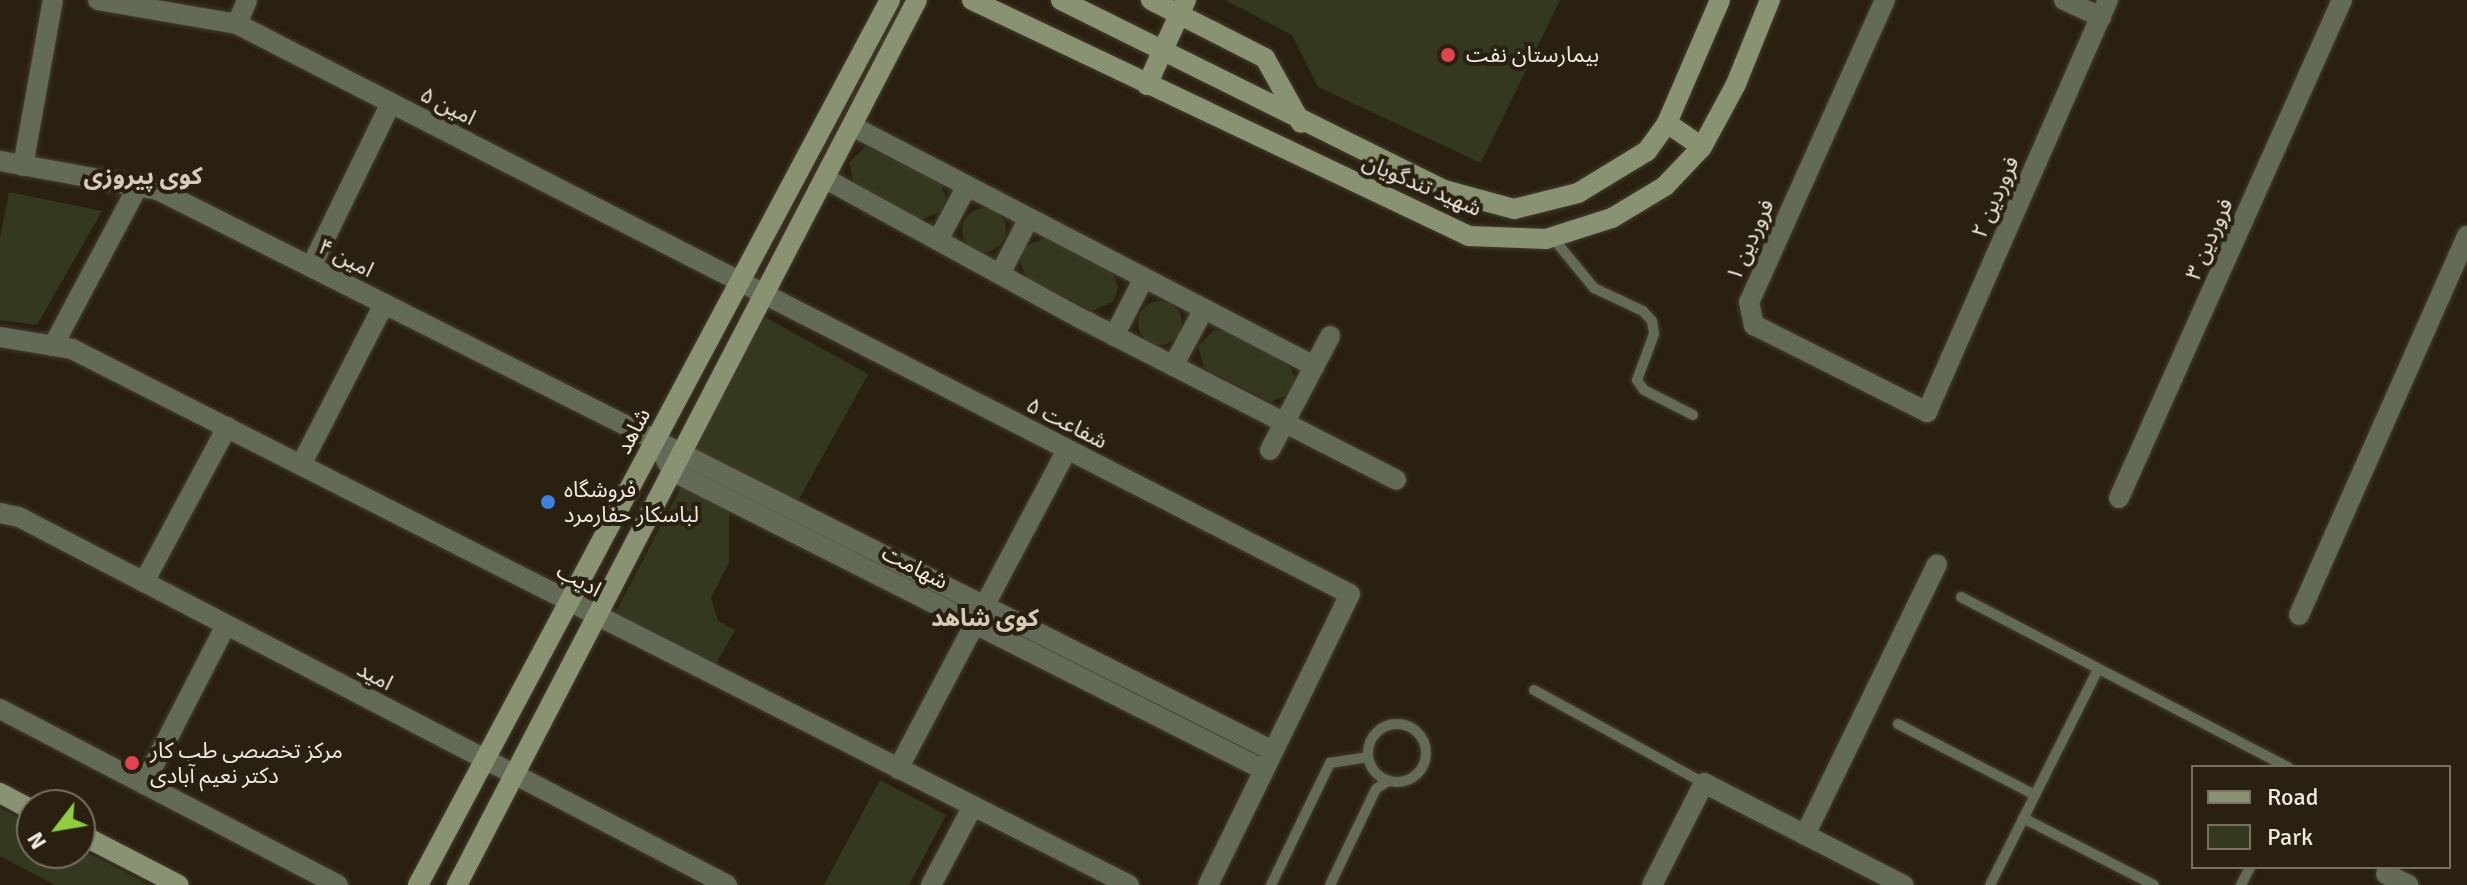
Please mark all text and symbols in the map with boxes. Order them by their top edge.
place label: بیمارستان نفت [1466,42,1599,68]
marker: بیمارستان نفت [1437,44,1459,66]
street label: امین ۵ [416,81,480,131]
street label: شهید تندگویان [1359,148,1485,222]
street label: فروردین ۲ [1965,152,2025,242]
district label: کوی پیروزی [83,163,203,191]
street label: فروردین ۳ [2179,194,2239,284]
street label: فروردین ۱ [1720,195,1780,285]
street label: امین ۴ [314,233,378,283]
street label: شفاعت ۵ [1022,391,1112,455]
street label: شاهد [610,404,656,458]
place label: فروشگاه لباسکار حفارمرد [564,476,699,528]
marker: فروشگاه لباسکار حفارمرد [539,493,557,511]
street label: شهامت [878,539,952,595]
street label: ادیب [552,557,606,603]
district label: کوی شاهد [931,605,1039,633]
street label: امید [353,656,397,696]
place label: مرکز تخصصی طب کار دکتر نعیم آبادی [150,737,343,788]
marker: مرکز تخصصی طب کار دکتر نعیم آبادی [121,752,143,774]
legend [2191,765,2451,869]
text: Road [2267,782,2318,812]
north arrow [16,789,96,869]
text: Park [2267,822,2313,852]
text: N [21,827,52,854]

